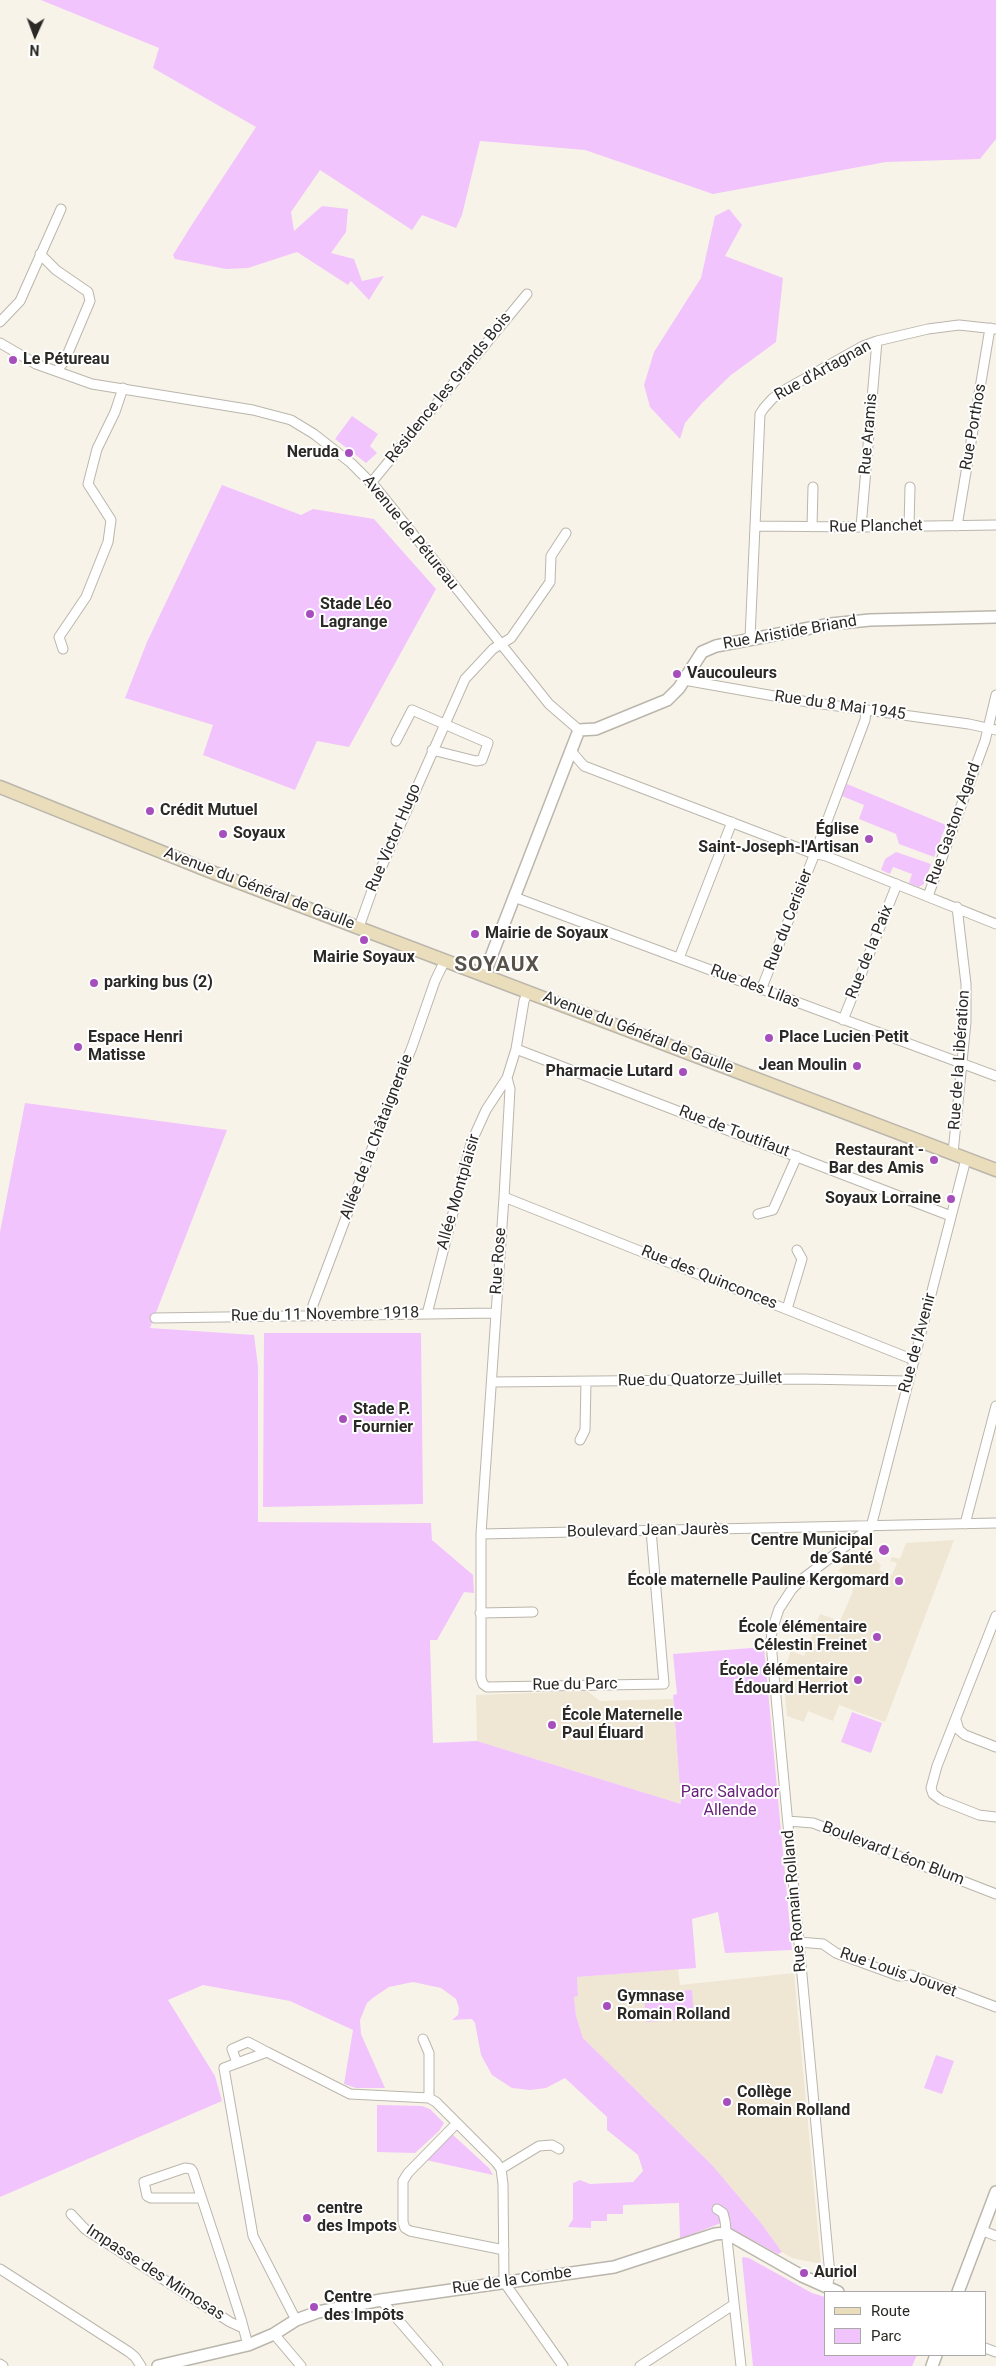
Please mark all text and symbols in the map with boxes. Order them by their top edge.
north arrow [10,10,60,60]
text: N [29,42,40,58]
street label: Résidence les Grands Bois [382,309,516,467]
street label: Rue d'Artagnan [771,337,875,405]
place label: Le Pétureau [23,350,109,370]
marker: Le Pétureau [7,354,19,366]
street label: Rue Porthos [957,382,991,472]
street label: Rue Aramis [856,393,882,475]
place label: Neruda [287,443,339,463]
marker: Neruda [343,447,355,459]
street label: Avenue de Pétureau [358,472,462,594]
street label: Rue Planchet [829,517,923,537]
place label: Stade Léo Lagrange [320,595,392,633]
marker: Stade Léo Lagrange [304,608,316,620]
street label: Rue Aristide Briand [722,612,858,654]
place label: Vaucouleurs [687,664,777,684]
marker: Vaucouleurs [671,668,683,680]
street label: Rue du 8 Mai 1945 [773,687,907,725]
street label: Rue Gaston Agard [923,760,985,888]
street label: Rue Victor Hugo [363,781,425,895]
place label: Crédit Mutuel [160,801,258,821]
marker: Crédit Mutuel [144,805,156,817]
place label: Église Saint-Joseph-l'Artisan [698,820,859,858]
place label: Soyaux [233,824,285,844]
marker: Soyaux [217,828,229,840]
marker: Église Saint-Joseph-l'Artisan [863,833,875,845]
street label: Avenue du Général de Gaulle [161,844,357,934]
street label: Rue du Cerisier [761,867,817,973]
street label: Rue de la Paix [842,902,898,1002]
place label: Mairie de Soyaux [485,924,609,944]
marker: Mairie de Soyaux [469,928,481,940]
marker: Mairie Soyaux [358,934,370,946]
place label: Mairie Soyaux [313,948,415,968]
district label: SOYAUX [453,953,541,979]
street label: Rue des Lilas [708,961,802,1013]
place label: parking bus (2) [104,973,213,993]
marker: parking bus (2) [88,977,100,989]
street label: Avenue du Général de Gaulle [540,988,736,1078]
street label: Rue de la Libération [946,989,974,1131]
place label: Espace Henri Matisse [88,1028,183,1066]
place label: Place Lucien Petit [779,1028,909,1048]
marker: Place Lucien Petit [763,1032,775,1044]
marker: Espace Henri Matisse [72,1041,84,1053]
street label: Allée de la Châtaigneraie [337,1052,417,1222]
place label: Jean Moulin [758,1056,847,1076]
marker: Jean Moulin [851,1060,863,1072]
place label: Pharmacie Lutard [546,1062,673,1082]
marker: Pharmacie Lutard [677,1066,689,1078]
street label: Rue de Toutifaut [676,1102,792,1162]
street label: Allée Montplaisir [433,1132,485,1252]
place label: Restaurant - Bar des Amis [829,1141,924,1179]
marker: Restaurant - Bar des Amis [928,1154,940,1166]
place label: Soyaux Lorraine [825,1189,941,1209]
marker: Soyaux Lorraine [945,1193,957,1205]
street label: Rue Rose [487,1227,511,1295]
street label: Rue des Quinconces [638,1242,780,1314]
street label: Rue de l'Avenir [895,1291,941,1395]
street label: Rue du 11 Novembre 1918 [231,1304,419,1326]
street label: Rue du Quatorze Juillet [618,1369,782,1391]
place label: Stade P. Fournier [353,1400,413,1438]
marker: Stade P. Fournier [337,1413,349,1425]
street label: Boulevard Jean Jaurès [567,1520,729,1542]
place label: Centre Municipal de Santé [751,1531,873,1569]
marker: Centre Municipal de Santé [877,1543,891,1557]
place label: École maternelle Pauline Kergomard [627,1571,889,1591]
marker: École maternelle Pauline Kergomard [893,1575,905,1587]
place label: École élémentaire Célestin Freinet [738,1618,867,1656]
marker: École élémentaire Célestin Freinet [871,1631,883,1643]
place label: École élémentaire Édouard Herriot [719,1661,848,1699]
marker: École élémentaire Édouard Herriot [852,1674,864,1686]
street label: Rue du Parc [532,1675,618,1695]
place label: École Maternelle Paul Éluard [562,1706,682,1744]
marker: École Maternelle Paul Éluard [546,1719,558,1731]
park label: Parc Salvador Allende [681,1783,779,1821]
street label: Boulevard Léon Blum [819,1818,967,1890]
street label: Rue Romain Rolland [779,1829,811,1973]
street label: Rue Louis Jouvet [837,1944,959,2002]
place label: Gymnase Romain Rolland [617,1987,730,2025]
marker: Gymnase Romain Rolland [601,2000,613,2012]
place label: Collège Romain Rolland [737,2083,850,2121]
marker: Collège Romain Rolland [721,2096,733,2108]
place label: centre des Impots [317,2199,397,2237]
marker: centre des Impots [301,2212,313,2224]
street label: Impasse des Mimosas [82,2221,228,2325]
street label: Rue de la Combe [451,2263,573,2299]
place label: Auriol [814,2263,857,2283]
marker: Auriol [798,2267,810,2279]
place label: Centre des Impôts [324,2288,404,2326]
legend [824,2291,986,2356]
marker: Centre des Impôts [308,2301,320,2313]
text: Route [871,2302,910,2320]
text: Parc [871,2327,901,2345]

